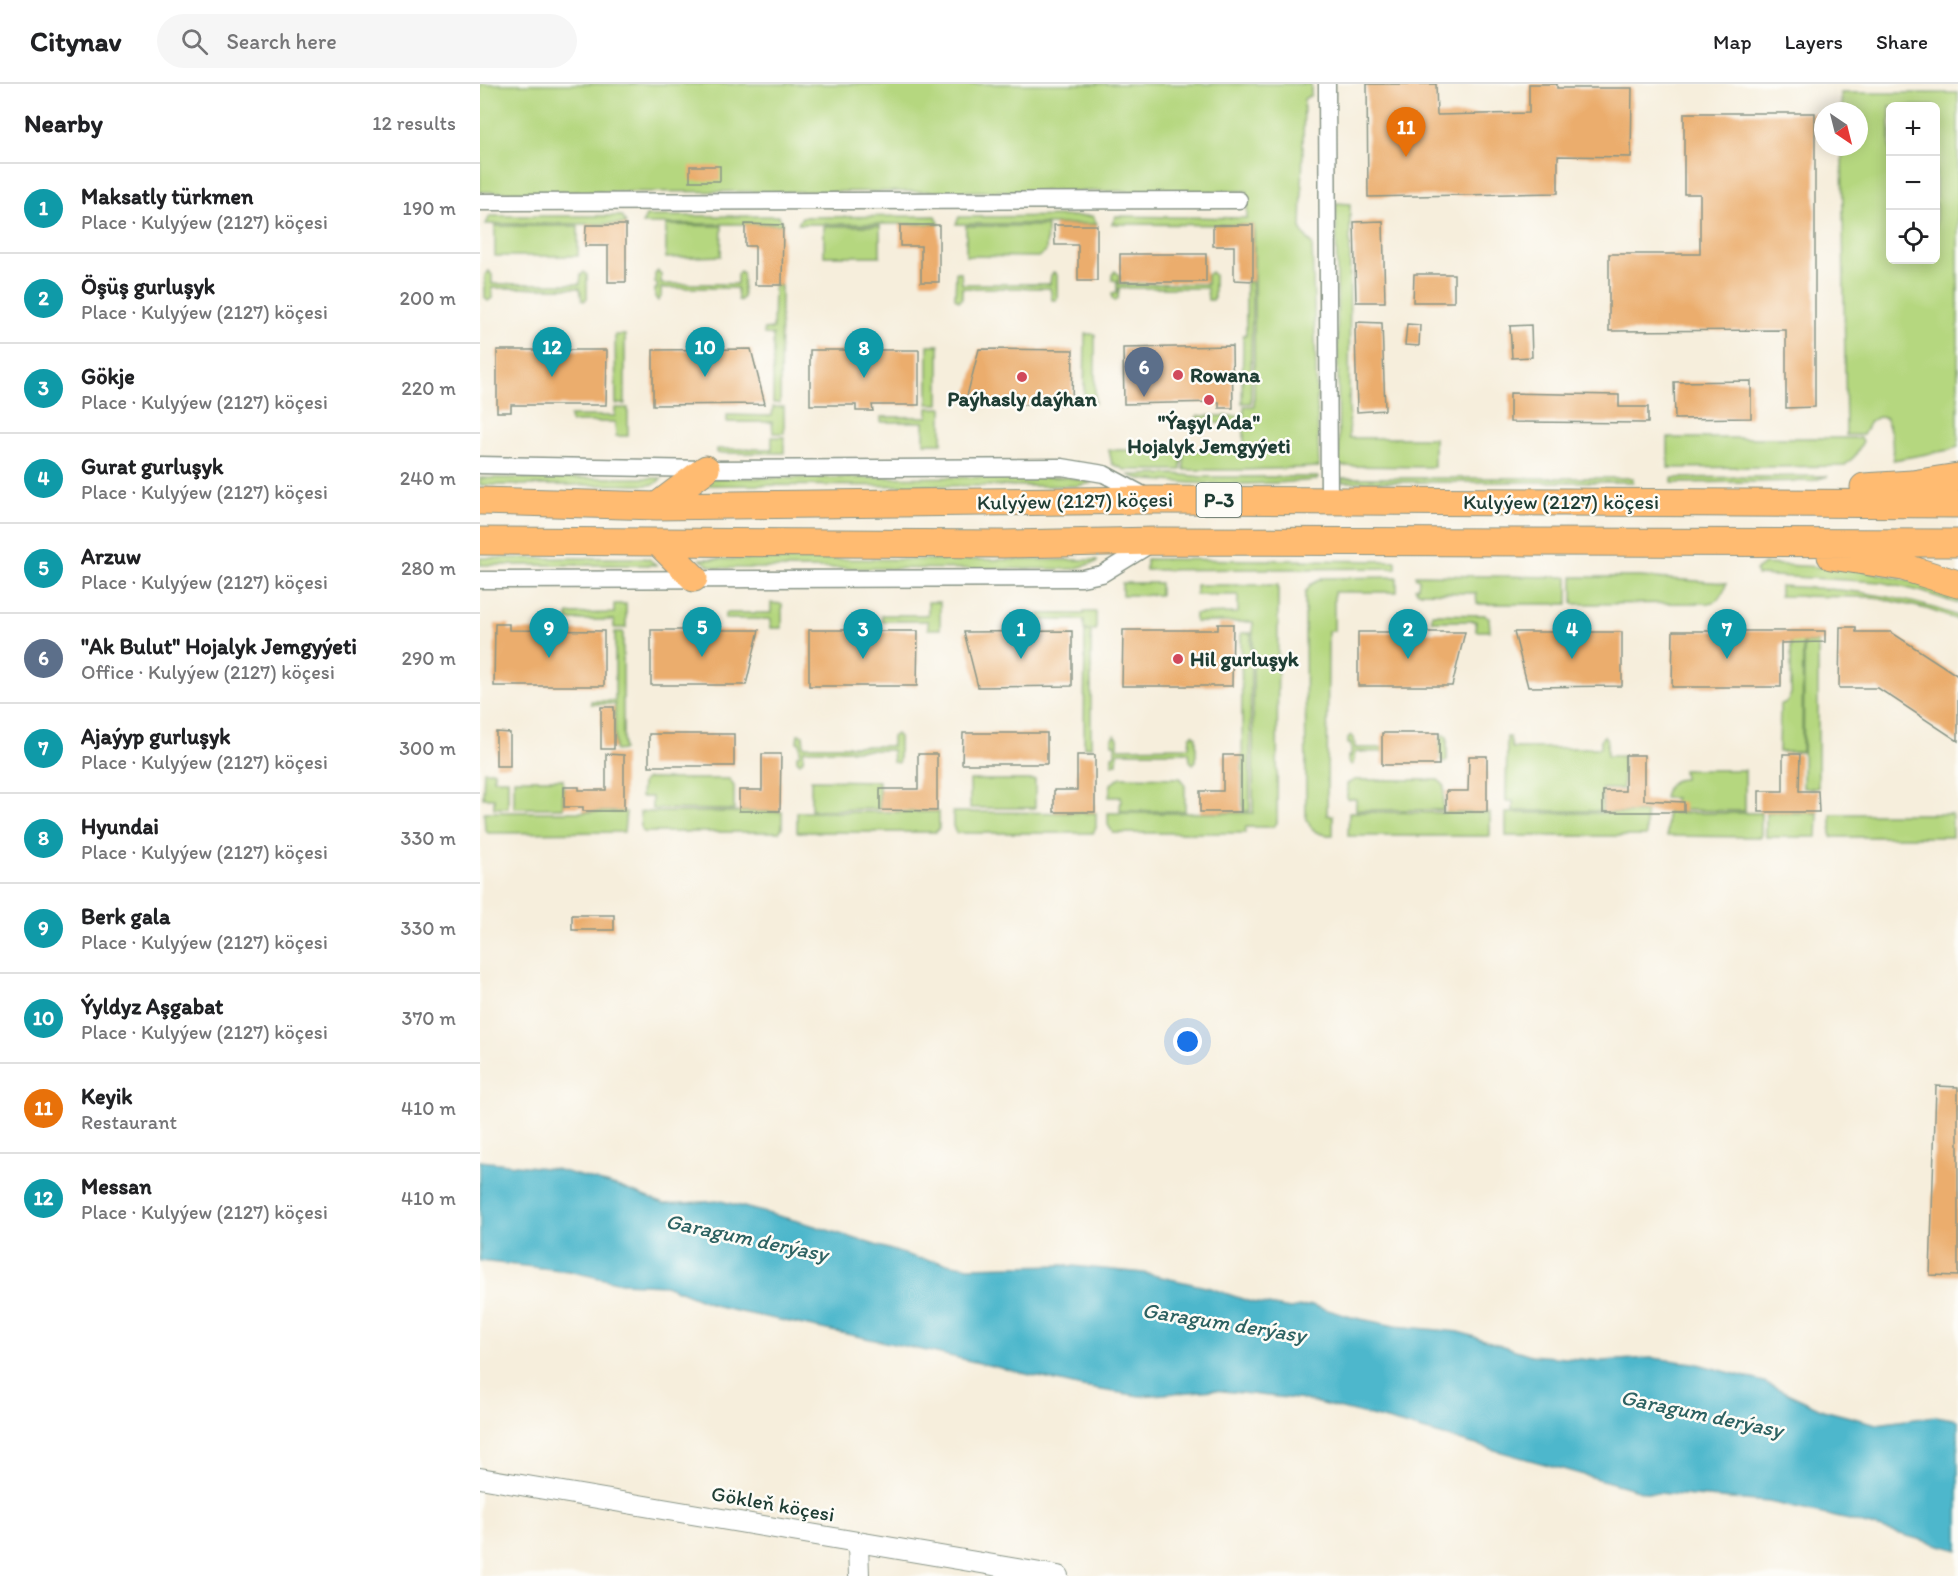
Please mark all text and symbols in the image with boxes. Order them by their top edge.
search box [157,14,577,68]
text: Citynav [30,24,121,58]
icon: search [178,25,211,58]
text: Search here [226,28,337,55]
text: Map [1713,29,1752,54]
text: Layers [1785,29,1843,54]
text: Share [1876,29,1928,54]
north arrow [1814,102,1868,156]
map controls [1886,102,1940,264]
button: + [1886,102,1940,156]
text: Nearby [24,107,103,139]
pin: 11 [1386,107,1426,157]
text: 12 results [372,111,456,135]
button: − [1886,156,1940,210]
text: Maksatly türkmen [81,183,253,210]
text: 1 [39,196,48,220]
text: 190 m [403,196,456,220]
text: Place · Kulyýew (2127) köçesi [81,210,328,234]
button: locate [1886,210,1940,264]
text: Öşüş gurluşyk [81,273,215,300]
text: 2 [38,286,49,310]
text: 200 m [400,286,456,310]
text: Place · Kulyýew (2127) köçesi [81,300,328,324]
pin: 12 [532,328,572,377]
pin: 10 [686,328,724,377]
pin: 8 [844,328,884,378]
pin: 6 [1124,348,1164,397]
place label: Rowana [1190,362,1261,387]
text: Gökje [81,363,135,390]
marker: Rowana [1171,368,1185,382]
marker: Paýhasly daýhan [1015,370,1029,384]
text: 3 [38,376,49,400]
text: 220 m [401,376,456,400]
place label: Paýhasly daýhan [947,386,1097,412]
text: Place · Kulyýew (2127) köçesi [81,390,328,414]
marker: "Ýaşyl Ada" Hojalyk Jemgyýeti [1202,393,1216,407]
place label: "Ýaşyl Ada" Hojalyk Jemgyýeti [1127,409,1291,459]
text: Gurat gurluşyk [81,453,223,480]
text: 4 [37,466,50,490]
text: 240 m [400,466,456,490]
text: Place · Kulyýew (2127) köçesi [81,480,328,504]
road number: P-3 [1196,483,1242,517]
street label: Kulyýew (2127) köçesi [977,486,1173,515]
street label: Kulyýew (2127) köçesi [1463,489,1659,514]
text: Arzuw [81,543,141,570]
text: 5 [38,556,49,580]
text: 280 m [401,556,456,580]
text: Place · Kulyýew (2127) köçesi [81,570,328,594]
pin: 9 [530,608,568,658]
pin: 5 [682,608,722,657]
pin: 3 [844,610,883,659]
pin: 1 [1002,610,1040,659]
pin: 2 [1388,610,1428,659]
pin: 4 [1552,610,1592,659]
pin: 7 [1708,610,1746,659]
text: "Ak Bulut" Hojalyk Jemgyýeti [81,633,357,660]
text: 6 [38,646,49,670]
text: 290 m [401,646,456,670]
place label: Hil gurluşyk [1190,646,1300,672]
marker: Hil gurluşyk [1171,652,1185,666]
text: Office · Kulyýew (2127) köçesi [81,660,335,684]
text: Ajaýyp gurluşyk [81,723,231,750]
text: 7 [39,736,48,760]
text: 300 m [399,736,456,760]
text: Place · Kulyýew (2127) köçesi [81,750,328,774]
text: Hyundai [81,813,159,840]
text: 8 [38,826,49,850]
text: 330 m [401,826,456,850]
text: Place · Kulyýew (2127) köçesi [81,840,328,864]
text: Berk gala [81,903,170,930]
text: 9 [38,916,49,940]
text: 330 m [401,916,456,940]
text: Place · Kulyýew (2127) köçesi [81,930,328,954]
text: Ýyldyz Aşgabat [81,993,223,1020]
text: 10 [33,1006,54,1030]
text: 370 m [402,1006,456,1030]
text: Place · Kulyýew (2127) köçesi [81,1020,328,1044]
your location [1173,1027,1202,1056]
text: Keyik [81,1083,133,1110]
text: 11 [34,1096,53,1120]
text: 410 m [401,1096,456,1120]
text: Restaurant [81,1110,177,1134]
text: Messan [81,1173,152,1200]
text: 12 [34,1186,53,1210]
text: 410 m [401,1186,456,1210]
text: Place · Kulyýew (2127) köçesi [81,1200,328,1224]
water label: Garagum derýasy [663,1207,833,1268]
water label: Garagum derýasy [1140,1296,1310,1349]
water label: Garagum derýasy [1618,1383,1788,1444]
street label: Gökleň köçesi [709,1480,837,1527]

